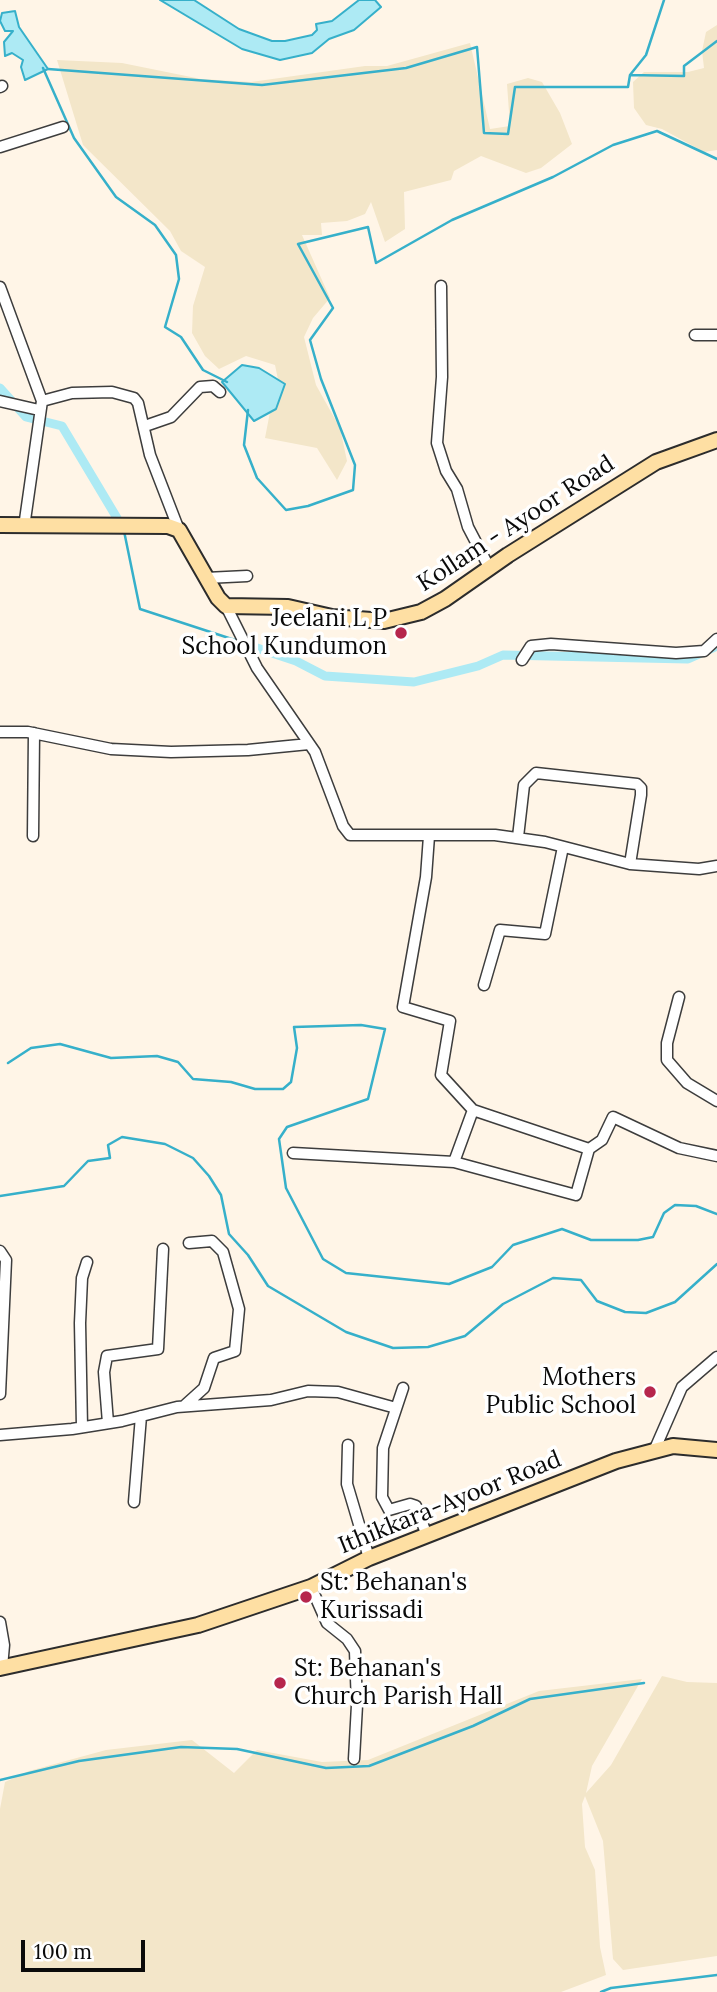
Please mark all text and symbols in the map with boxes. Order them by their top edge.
street label: Kollam - Ayoor Road [412,450,620,598]
place label: Jeelani L P School Kundumon [182,605,387,661]
marker: Jeelani L P School Kundumon [393,625,409,641]
place label: Mothers Public School [485,1364,636,1420]
marker: Mothers Public School [642,1384,658,1400]
street label: Ithikkara-Ayoor Road [334,1445,566,1561]
place label: St: Behanan's Kurissadi [320,1569,467,1625]
marker: St: Behanan's Kurissadi [298,1589,314,1605]
place label: St: Behanan's Church Parish Hall [294,1655,503,1711]
marker: St: Behanan's Church Parish Hall [272,1675,288,1691]
scale bar [24,1926,149,1970]
text: 100 m [34,1938,92,1965]

